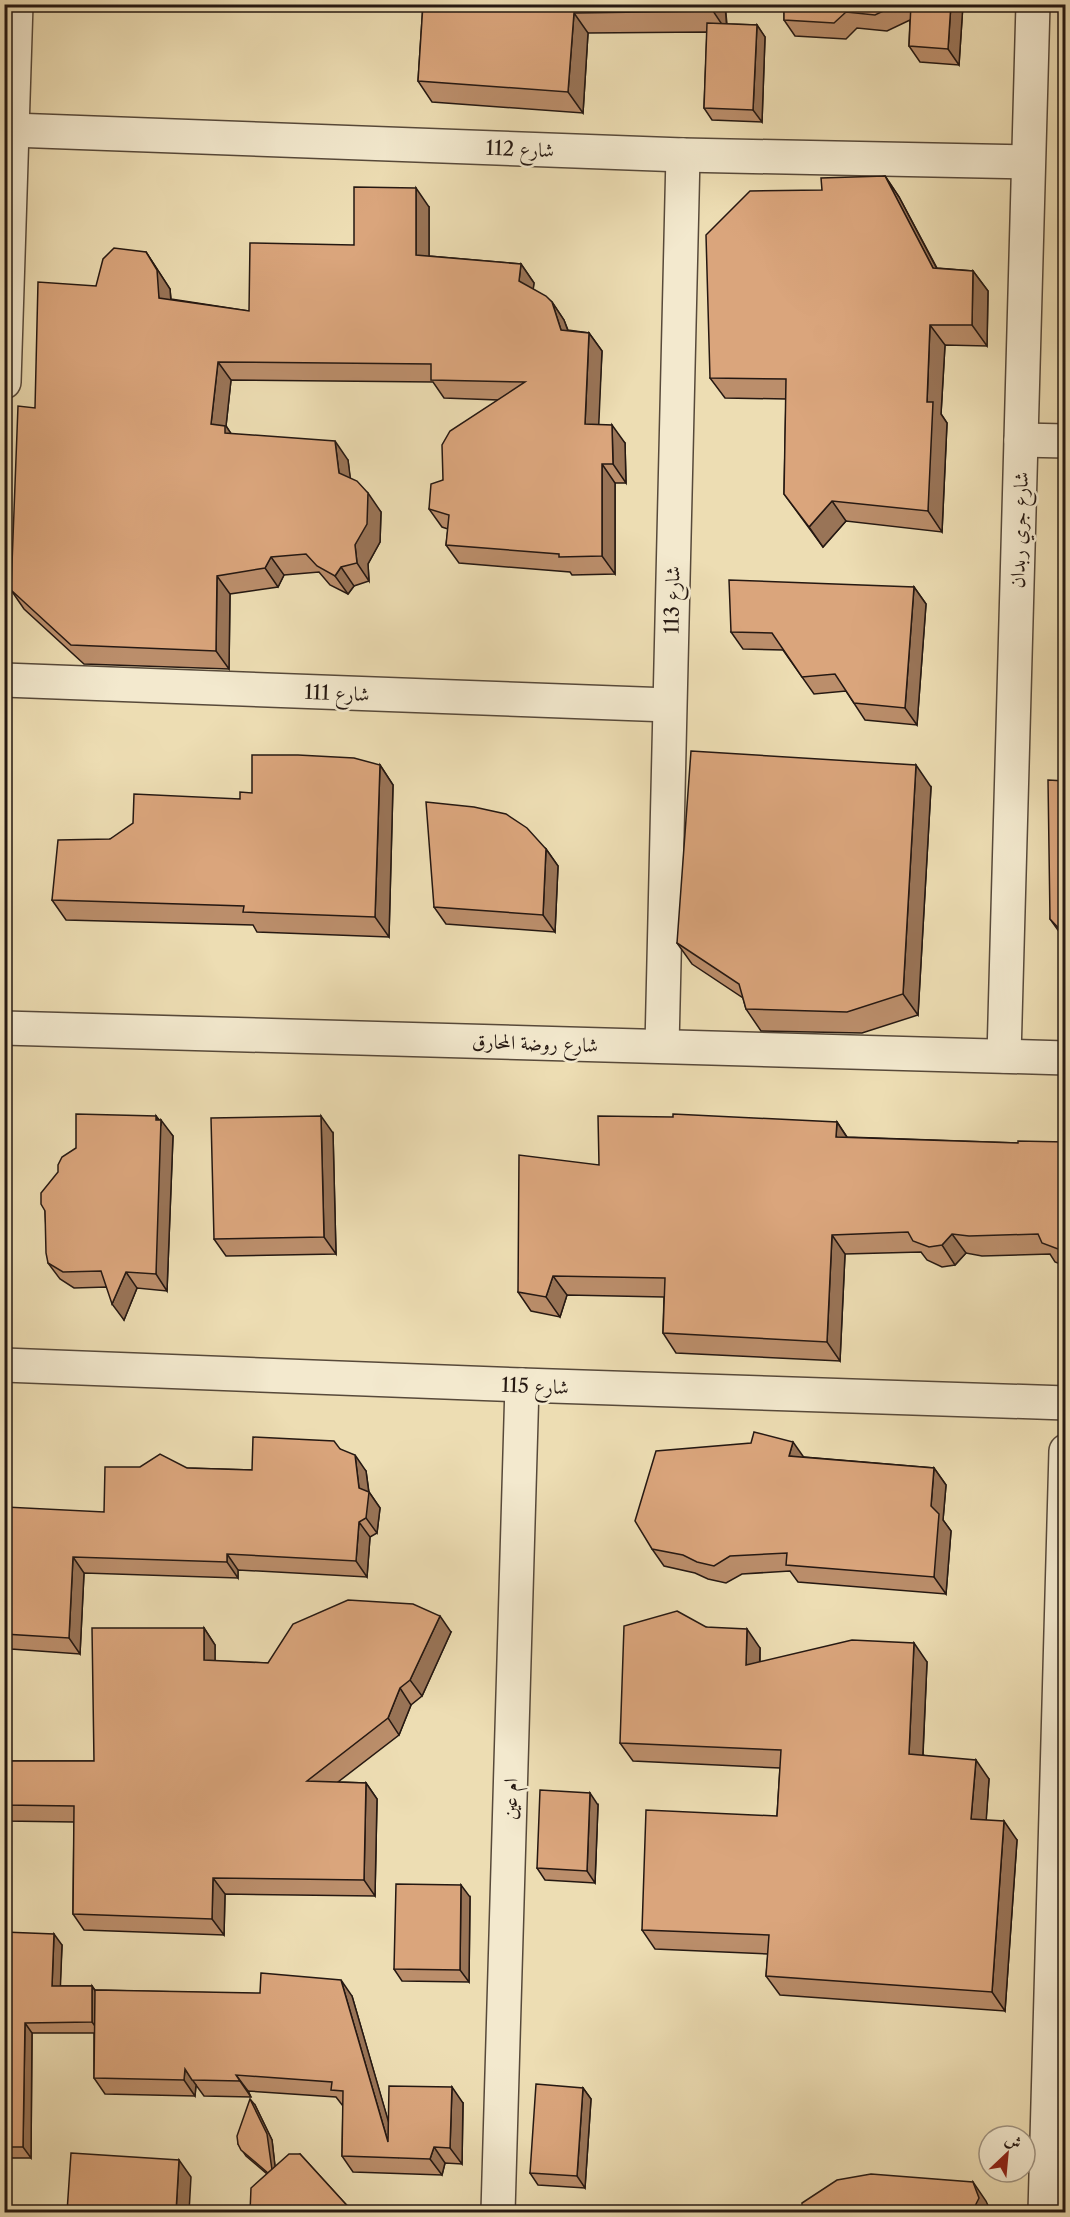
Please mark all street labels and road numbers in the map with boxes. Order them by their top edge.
street label: شارع 112 [485,136,555,168]
street label: شارع جري ربدان [1005,471,1039,589]
street label: شارع 113 [659,566,691,634]
street label: شارع 111 [304,680,370,712]
street label: شارع روضة المحارق [471,1029,598,1063]
street label: شارع 115 [501,1373,569,1405]
street label: ام عين [497,1778,529,1820]

